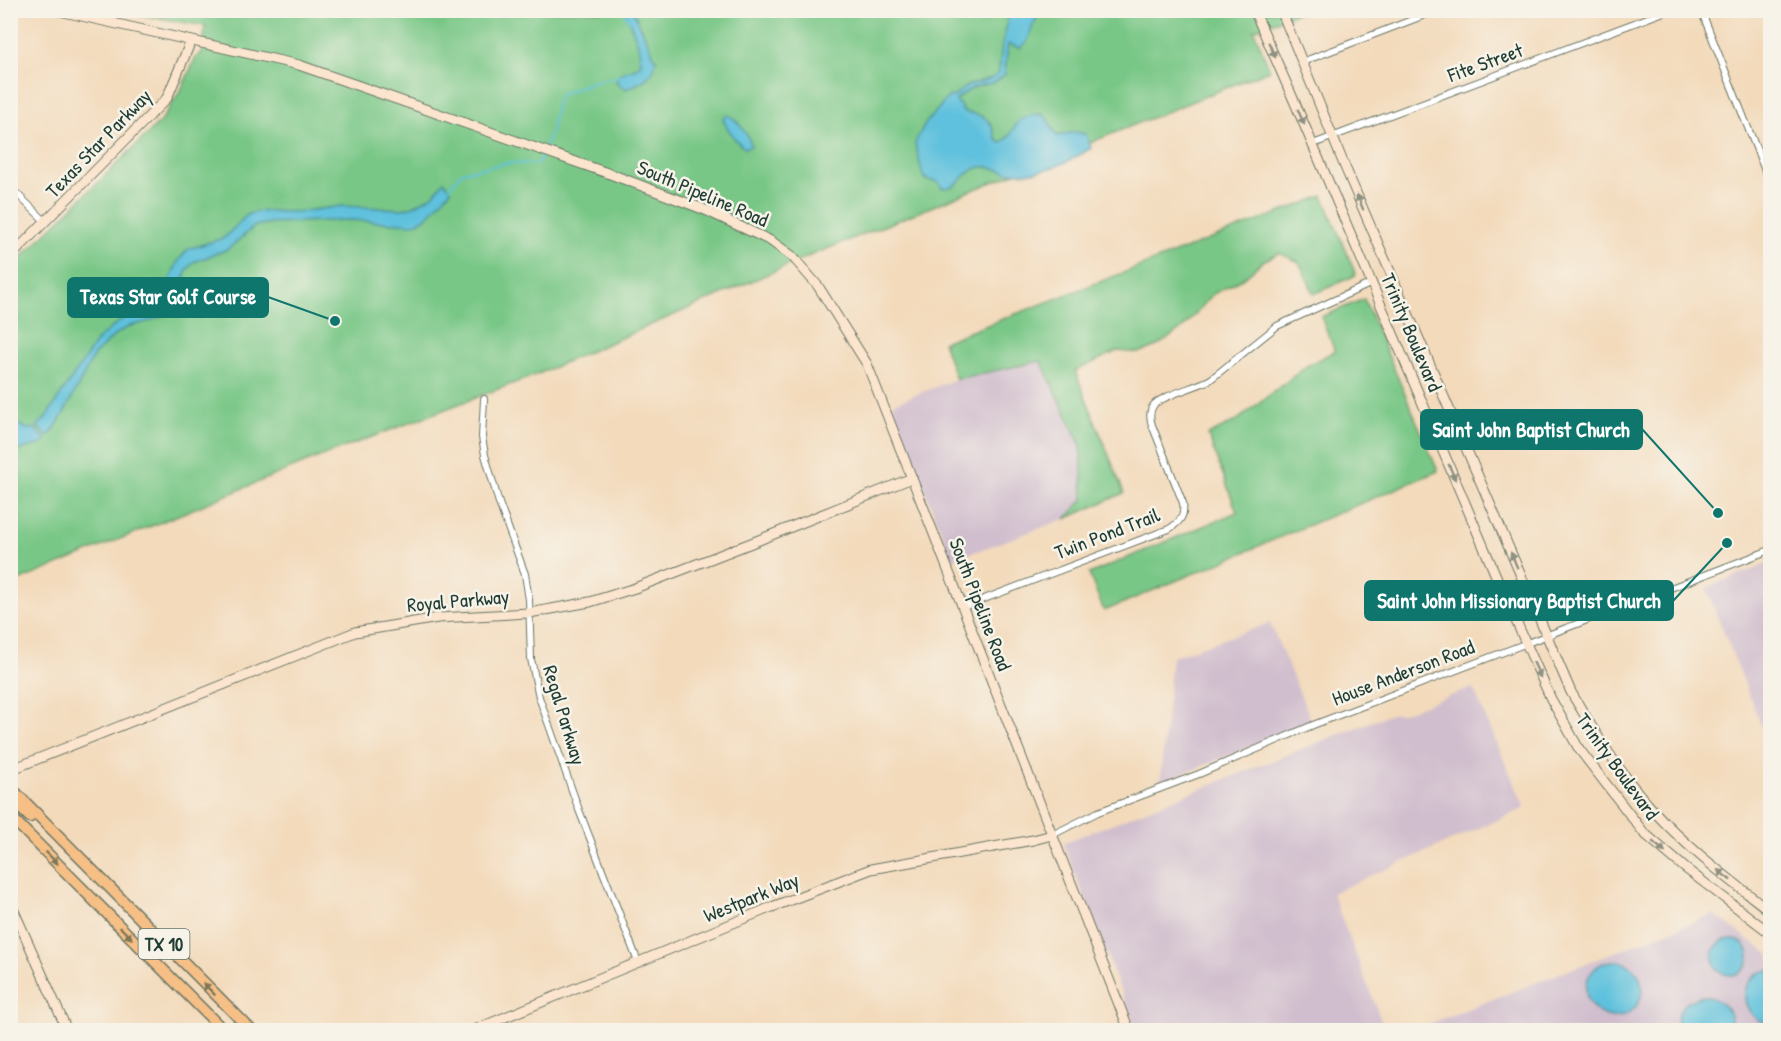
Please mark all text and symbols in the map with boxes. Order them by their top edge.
street label: Fite Street [1443,36,1527,88]
one-way arrow [1267,41,1277,59]
street label: Texas Star Parkway [39,83,157,203]
one-way arrow [1296,108,1306,126]
street label: South Pipeline Road [633,153,773,233]
one-way arrow [1355,192,1365,210]
street label: Trinity Boulevard [1375,269,1449,395]
callout: Texas Star Golf Course [68,278,268,317]
text: Texas Star Golf Course [79,282,257,311]
callout: Saint John Baptist Church [1421,410,1642,449]
text: Saint John Baptist Church [1432,415,1630,445]
one-way arrow [1447,463,1457,481]
street label: Twin Pond Trail [1051,500,1164,565]
street label: South Pipeline Road [943,534,1019,674]
one-way arrow [1509,551,1519,569]
callout: Saint John Missionary Baptist Church [1365,581,1673,620]
street label: Royal Parkway [406,582,510,618]
text: Saint John Missionary Baptist Church [1377,586,1661,616]
street label: House Anderson Road [1328,632,1478,712]
street label: Regal Parkway [537,662,593,768]
one-way arrow [1533,662,1542,679]
street label: Trinity Boulevard [1570,707,1666,825]
one-way arrow [1651,840,1667,853]
one-way arrow [44,850,58,864]
street label: Westpark Way [699,866,803,928]
one-way arrow [1717,869,1732,881]
one-way arrow [119,925,133,939]
road number: TX 10 [138,929,190,959]
one-way arrow [203,983,217,997]

